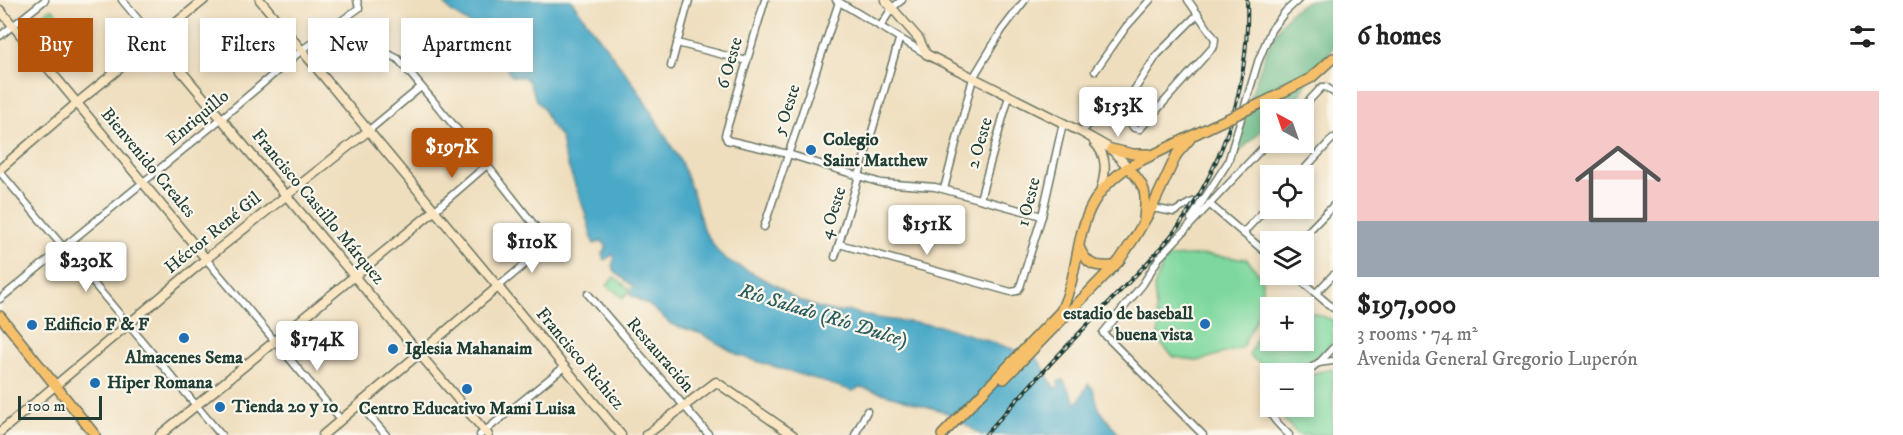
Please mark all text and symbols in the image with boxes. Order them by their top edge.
chip: Buy [18,18,93,72]
chip: Rent [105,18,188,72]
chip: Filters [200,18,296,72]
chip: New [308,18,389,72]
chip: Apartment [401,18,533,72]
text: 6 homes [1357,20,1441,53]
icon: filters [1846,20,1879,53]
street label: 6 Oeste [712,35,748,91]
street label: 5 Oeste [768,82,806,138]
street label: Enriquillo [162,85,234,151]
pin: $153K [1076,87,1160,138]
text: $153K [1093,94,1143,119]
north arrow [1260,99,1314,153]
map controls [1260,99,1314,417]
street label: Bienvenido Creales [96,104,200,222]
street label: 2 Oeste [962,115,998,171]
street label: Francisco Castillo Márquez [247,125,389,289]
pin: $197K [410,128,494,179]
place label: Colegio Saint Matthew [823,129,928,172]
icon: home [1564,130,1672,238]
text: $197K [426,135,478,160]
marker: Colegio Saint Matthew [804,143,818,157]
button: locate [1260,165,1314,219]
street label: 1 Oeste [1012,175,1046,229]
street label: 4 Oeste [815,184,851,242]
street label: Héctor René Gil [160,187,266,279]
pin: $151K [885,205,969,256]
text: $151K [902,212,952,237]
pin: $110K [490,223,574,274]
text: $110K [507,230,557,255]
button: layers [1260,231,1314,285]
pin: $230K [44,242,128,293]
text: $230K [59,249,113,274]
water label: Río Salado (Río Dulce) [735,278,910,354]
text: $197,000 [1357,289,1456,322]
button: + [1260,297,1314,351]
place label: estadio de baseball buena vista [1063,303,1194,346]
street label: Francisco Richiez [531,304,629,415]
street label: Restauración [621,313,699,398]
place label: Edificio F & F [44,314,150,336]
marker: estadio de baseball buena vista [1198,317,1212,331]
marker: Edificio F & F [25,318,39,332]
pin: $174K [275,321,359,372]
text: 3 rooms · 74 m² [1357,322,1478,347]
text: $174K [290,328,344,353]
marker: Almacenes Sema [177,331,191,345]
place label: Iglesia Mahanaim [405,338,533,360]
marker: Iglesia Mahanaim [386,342,400,356]
place label: Almacenes Sema [124,347,243,369]
text: Avenida General Gregorio Luperón [1357,347,1638,372]
button: − [1260,363,1314,417]
place label: Hiper Romana [107,372,213,394]
marker: Hiper Romana [88,376,102,390]
marker: Centro Educativo Mami Luisa [460,382,474,396]
scale bar [18,393,102,420]
text: 100 m [27,396,66,416]
place label: Tienda 20 y 10 [231,396,339,418]
place label: Centro Educativo Mami Luisa [359,398,576,420]
marker: Tienda 20 y 10 [213,400,227,414]

